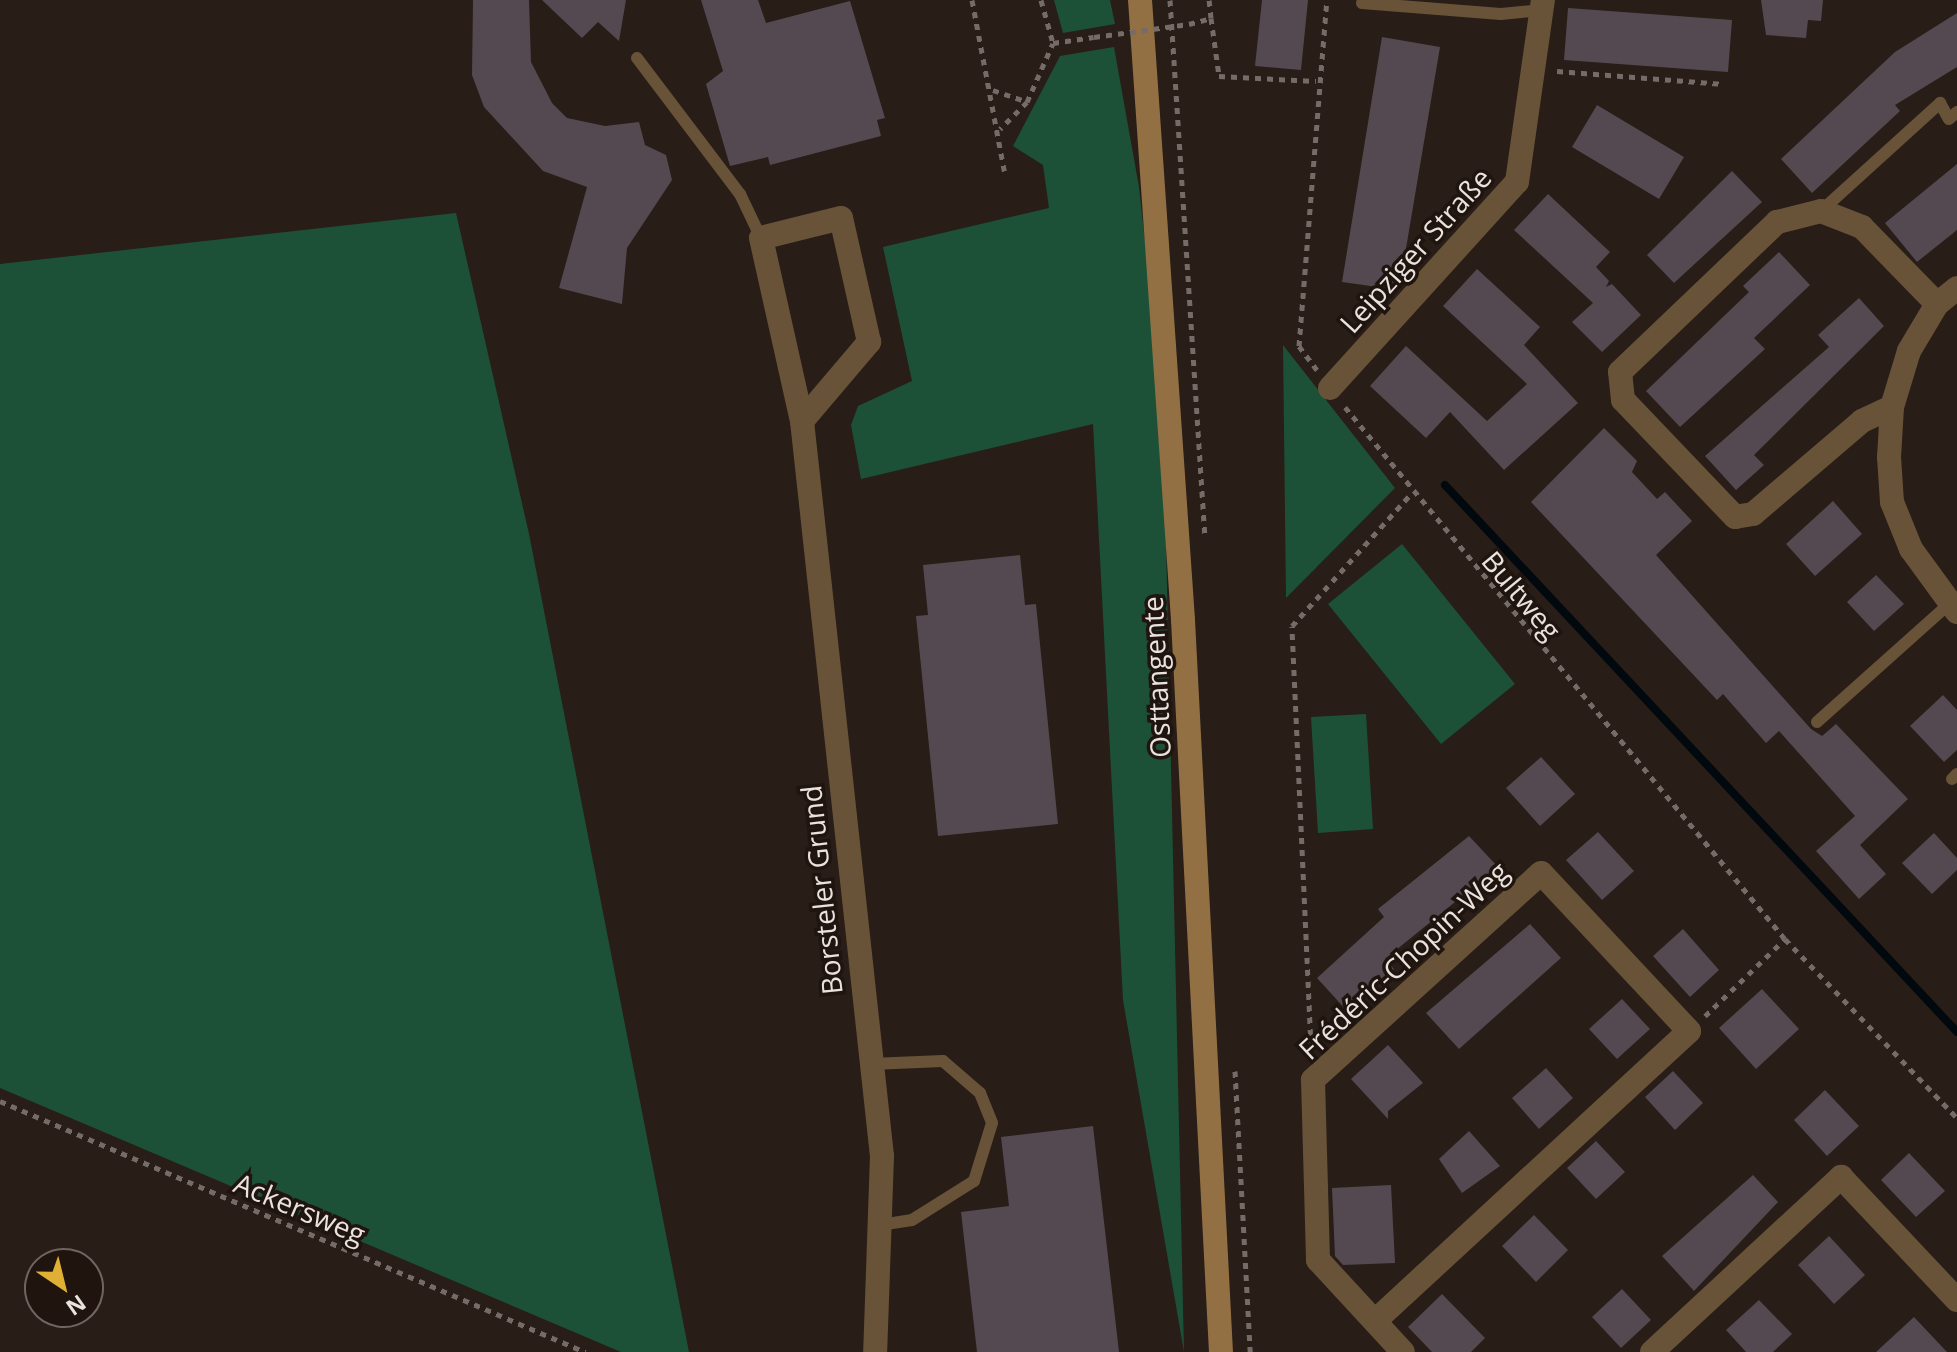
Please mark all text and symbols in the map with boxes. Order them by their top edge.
street label: Leipziger Straße [1332,161,1498,339]
street label: Bultweg [1475,544,1569,646]
street label: Osttangente [1135,595,1177,759]
street label: Borsteler Grund [793,784,849,996]
street label: Frédéric-Chopin-Weg [1291,854,1515,1066]
street label: Ackersweg [229,1165,371,1251]
north arrow [24,1248,104,1328]
text: N [61,1289,93,1323]

